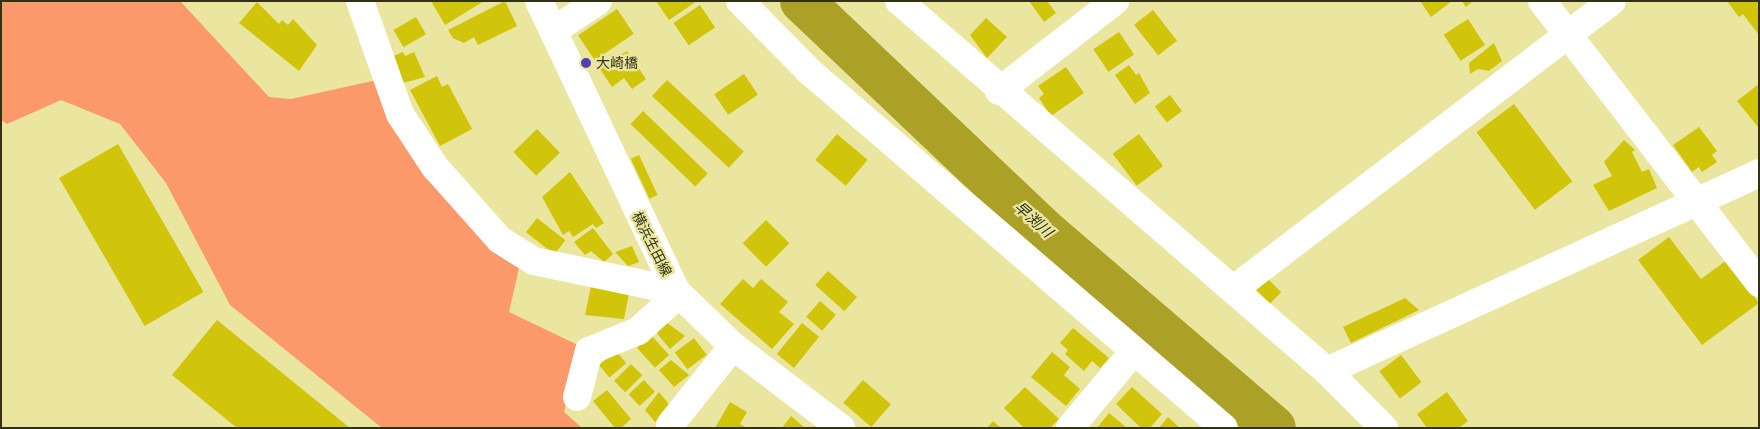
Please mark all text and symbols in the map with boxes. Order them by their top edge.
place label: 大崎橋 [596,55,638,71]
marker: 大崎橋 [580,57,592,69]
water label: 早渕川 [1010,198,1056,242]
street label: 横浜生田線 [629,209,675,279]

